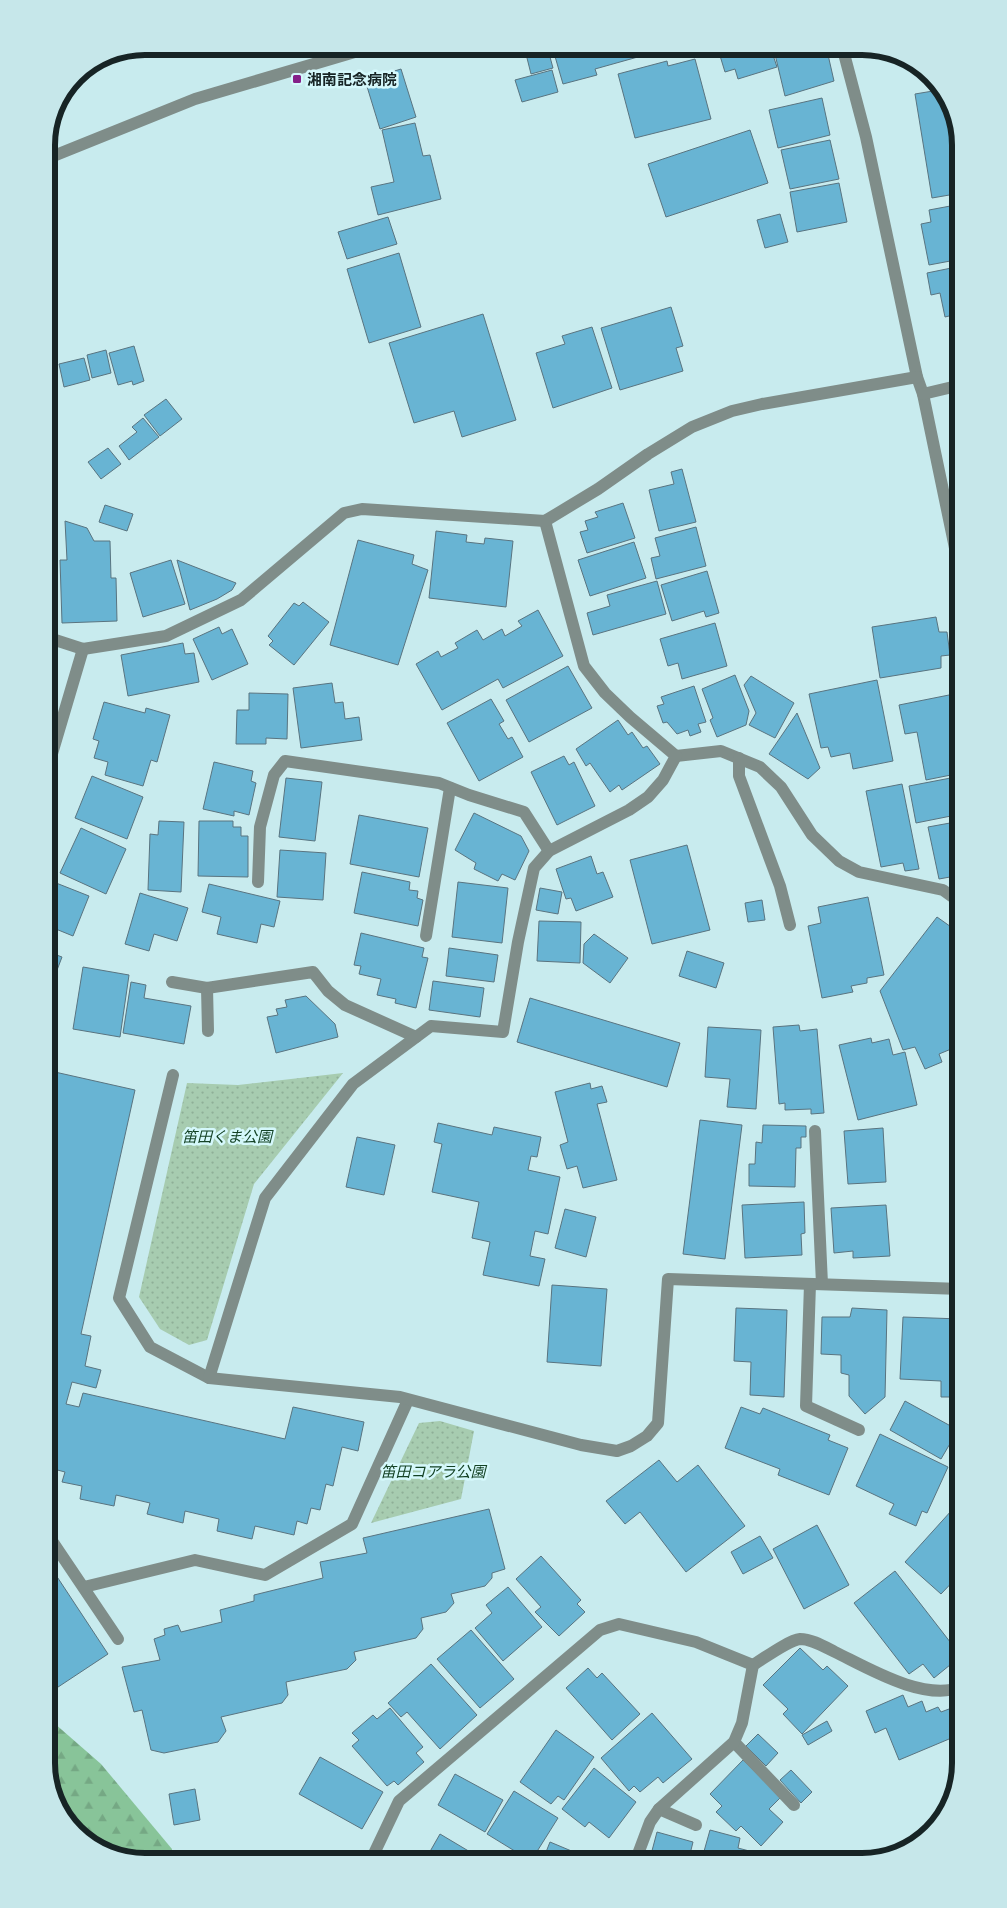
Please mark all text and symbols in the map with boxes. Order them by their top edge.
place label: 湘南記念病院 [307,69,397,90]
marker: 湘南記念病院 [291,73,303,85]
park label: 笛田くま公園 [182,1126,274,1147]
park label: 笛田コアラ公園 [380,1461,487,1482]

